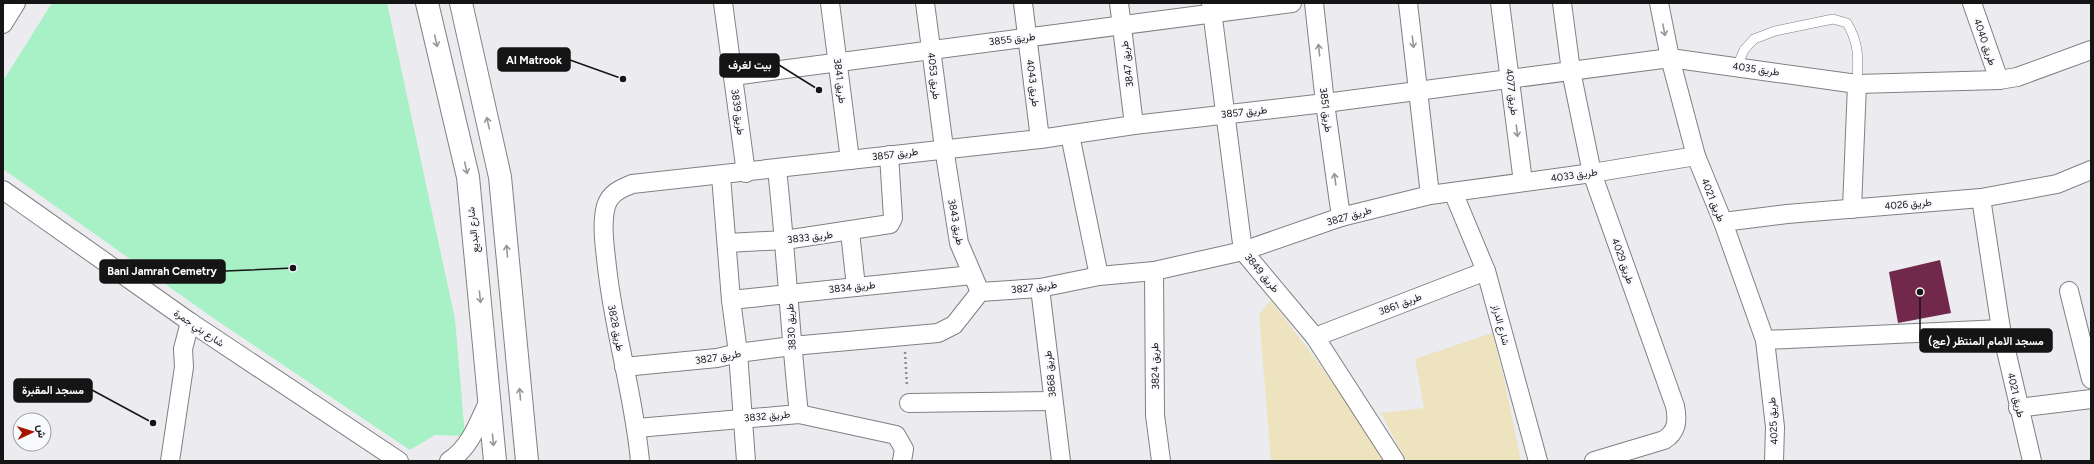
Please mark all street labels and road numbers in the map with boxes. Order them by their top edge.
street label: طريق 4040 [1971,17,1999,68]
street label: طريق 3855 [988,30,1036,48]
street label: طريق 3847 [1118,39,1136,88]
street label: طريق 4053 [925,52,943,101]
street label: طريق 3841 [831,58,849,105]
street label: طريق 4043 [1024,58,1042,108]
street label: طريق 4035 [1732,59,1781,79]
street label: طريق 4077 [1503,68,1521,117]
street label: طريق 3851 [1317,87,1335,134]
street label: طريق 3839 [728,88,748,136]
street label: طريق 3857 [1220,103,1268,121]
street label: طريق 3857 [871,145,919,163]
street label: طريق 4033 [1550,165,1599,185]
street label: طريق 4021 [1698,176,1728,224]
street label: طريق 4026 [1884,195,1933,213]
street label: طريق 3843 [945,198,967,247]
street label: طريق 3827 [1325,203,1373,229]
street label: شارع البديع [464,206,482,254]
street label: طريق 3833 [786,228,834,246]
street label: طريق 4029 [1609,236,1637,286]
street label: طريق 3849 [1242,251,1282,296]
street label: طريق 3834 [828,278,876,296]
street label: طريق 3827 [1010,278,1058,296]
street label: طريق 3861 [1377,290,1424,318]
street label: شارع الدراز [1489,302,1513,347]
street label: طريق 3830 [783,303,799,351]
street label: طريق 3828 [605,304,627,353]
street label: شارع بني جمرة [170,306,227,351]
street label: طريق 3824 [1148,342,1162,390]
street label: طريق 3827 [694,347,742,367]
street label: طريق 3868 [1041,349,1059,398]
street label: طريق 4021 [2004,371,2028,419]
street label: طريق 4025 [1765,396,1781,445]
street label: طريق 3832 [743,407,791,424]

